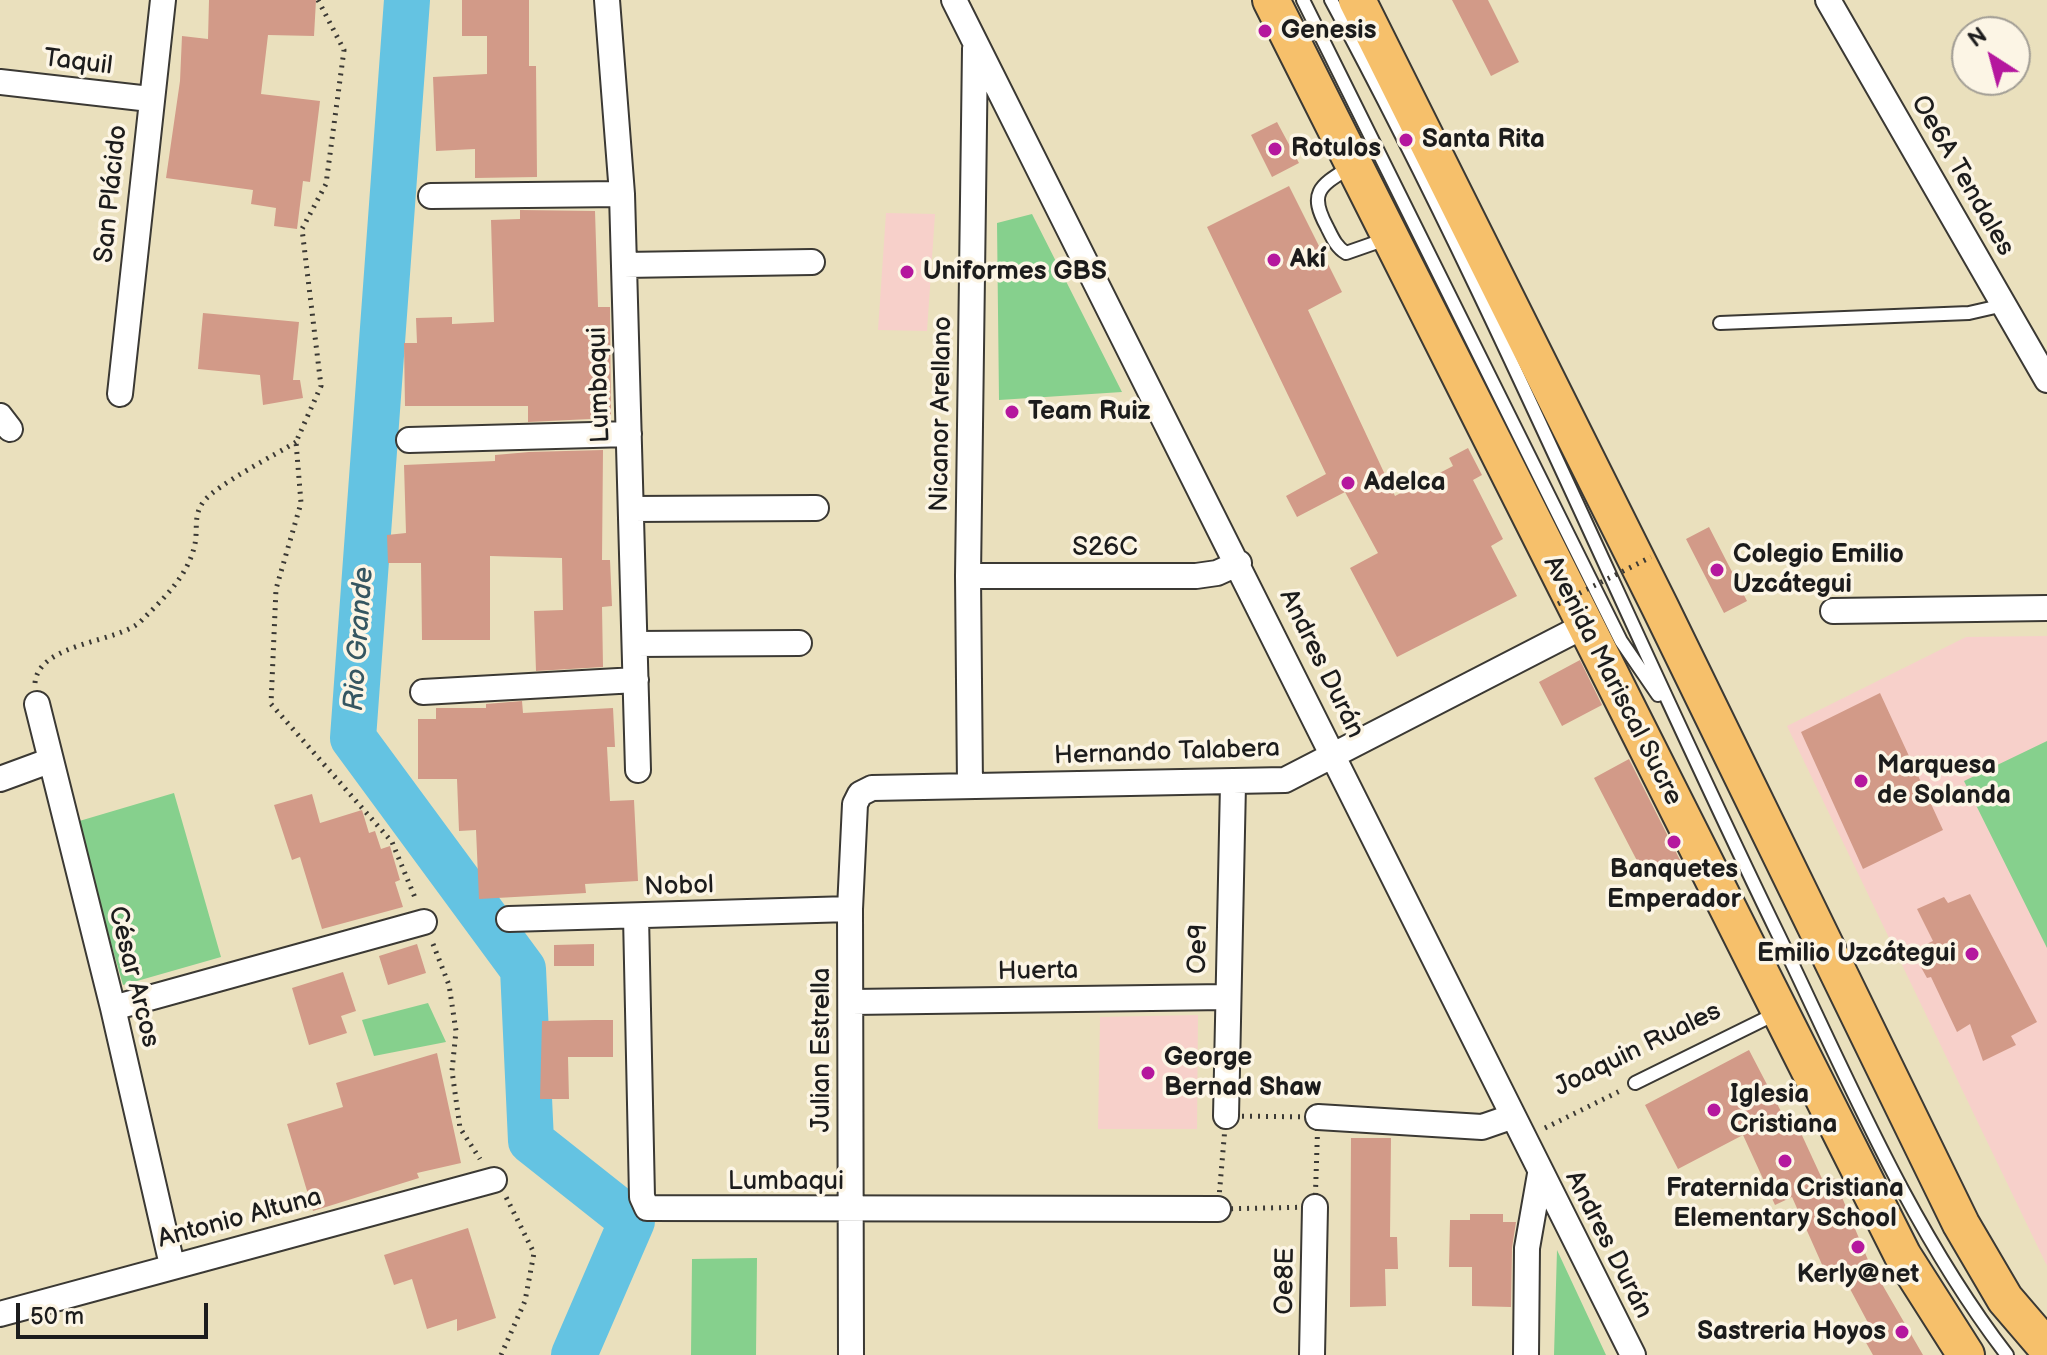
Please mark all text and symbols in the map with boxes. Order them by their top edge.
place label: Genesis [1281,15,1376,47]
north arrow [1951,16,2031,96]
marker: Genesis [1256,22,1274,40]
text: N [1963,22,1992,54]
street label: Taquil [42,43,114,83]
street label: Oe6A Tendales [1903,90,2021,262]
street label: San Plácido [89,124,135,264]
place label: Santa Rita [1422,124,1545,156]
marker: Santa Rita [1397,131,1415,149]
place label: Rotulos [1291,133,1381,165]
marker: Rotulos [1266,140,1284,158]
place label: Akí [1290,244,1326,276]
marker: Akí [1265,251,1283,269]
place label: Uniformes GBS [923,256,1107,288]
marker: Uniformes GBS [898,263,916,281]
street label: Nicanor Arellano [925,316,959,512]
street label: Lumbaqui [582,326,618,444]
place label: Team Ruiz [1028,396,1151,428]
marker: Team Ruiz [1003,403,1021,421]
place label: Adelca [1364,467,1446,499]
marker: Adelca [1339,474,1357,492]
street label: S26C [1072,532,1138,564]
place label: Colegio Emilio Uzcátegui [1733,539,1904,600]
street label: Avenida Mariscal Sucre [1536,551,1688,811]
marker: Colegio Emilio Uzcátegui [1708,561,1726,579]
water label: Rio Grande [338,566,382,712]
street label: Andres Durán [1272,585,1370,743]
street label: Hernando Talabera [1053,733,1281,773]
place label: Marquesa de Solanda [1877,750,2011,812]
marker: Marquesa de Solanda [1852,772,1870,790]
marker: Banquetes Emperador [1665,833,1683,851]
place label: Banquetes Emperador [1607,854,1741,916]
street label: Nobol [644,870,714,904]
street label: César Arcos [100,903,166,1051]
street label: Oe9 [1183,924,1215,974]
place label: Emilio Uzcátegui [1757,938,1956,970]
marker: Emilio Uzcátegui [1963,945,1981,963]
street label: Huerta [997,956,1079,988]
street label: Julian Estrella [806,968,838,1132]
street label: Joaquin Ruales [1550,996,1726,1104]
place label: George Bernad Shaw [1164,1042,1321,1104]
marker: George Bernad Shaw [1139,1064,1157,1082]
place label: Iglesia Cristiana [1730,1079,1837,1140]
marker: Iglesia Cristiana [1705,1101,1723,1119]
marker: Fraternida Cristiana Elementary School [1776,1152,1794,1170]
street label: Lumbaqui [728,1166,844,1198]
street label: Andres Durán [1557,1166,1659,1324]
place label: Fraternida Cristiana Elementary School [1666,1173,1904,1234]
street label: Antonio Altuna [155,1182,325,1256]
marker: Kerly@net [1849,1238,1867,1256]
street label: Oe8E [1270,1247,1302,1315]
place label: Kerly@net [1797,1259,1919,1291]
scale bar [20,1287,212,1337]
text: 50 m [30,1302,84,1331]
place label: Sastreria Hoyos [1697,1316,1886,1348]
marker: Sastreria Hoyos [1893,1323,1911,1341]

